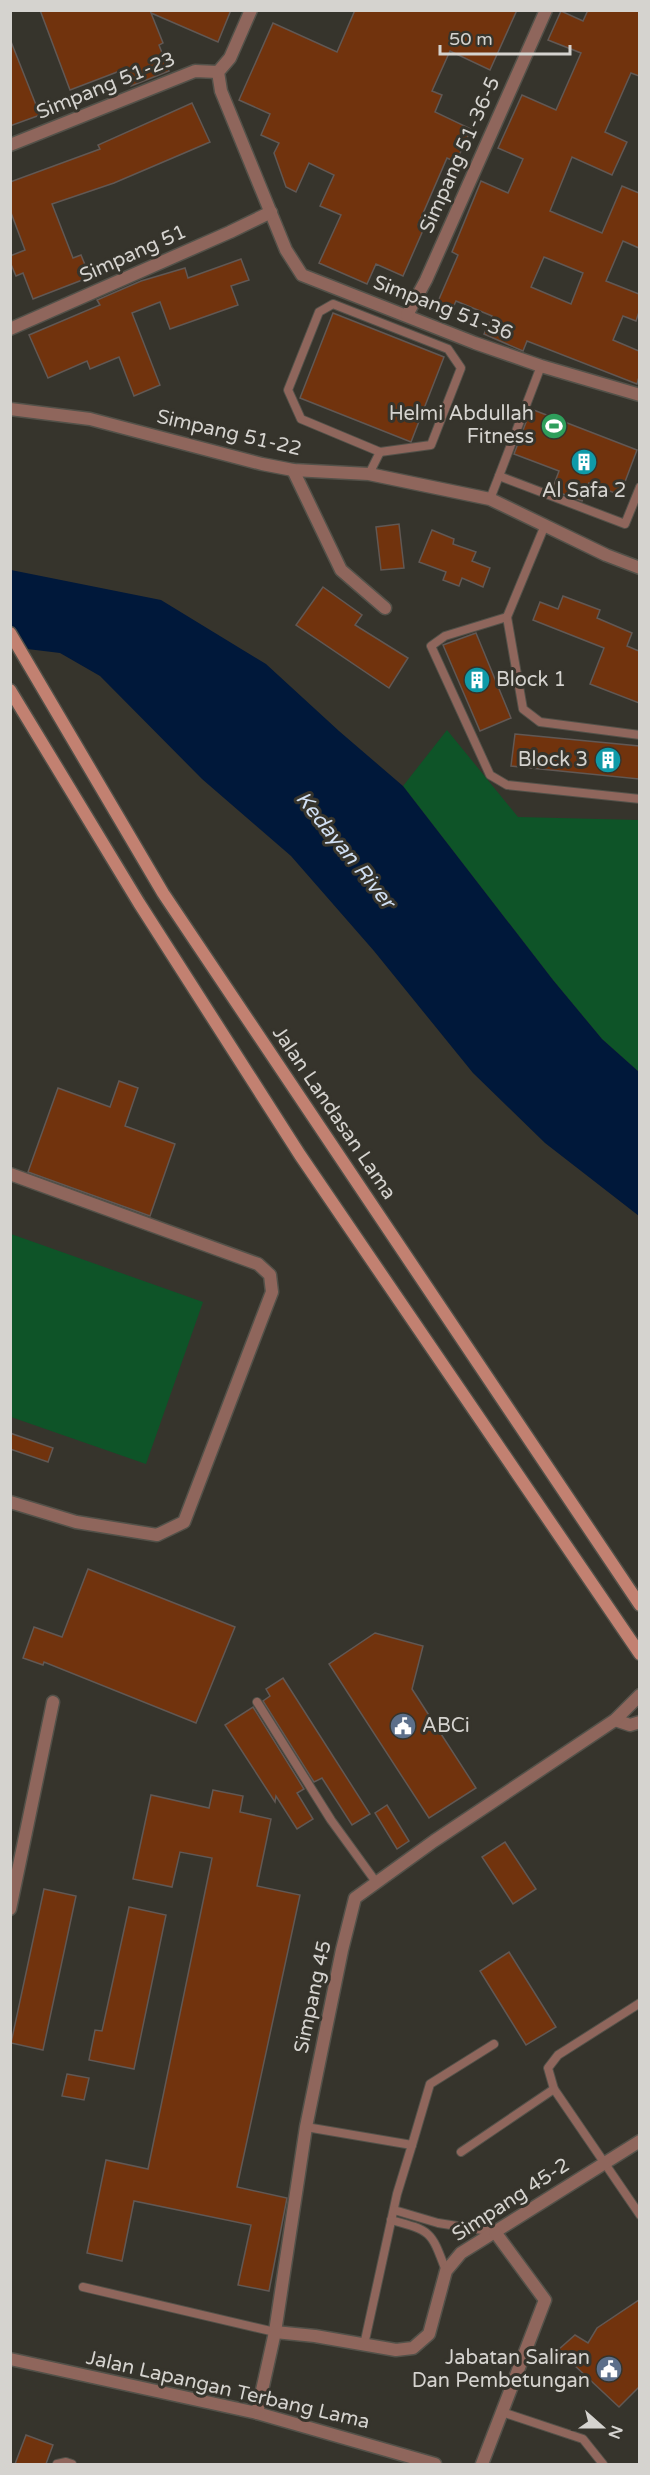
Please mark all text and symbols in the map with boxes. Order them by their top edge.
scale bar [440,18,570,56]
text: 50 m [449,28,493,50]
street label: Simpang 51-23 [33,47,179,125]
street label: Simpang 51-36-5 [415,73,505,237]
street label: Simpang 51 [76,220,190,288]
street label: Simpang 51-36 [370,270,516,346]
place label: Helmi Abdullah Fitness [389,402,534,449]
street label: Simpang 51-22 [154,405,304,461]
sports icon: Helmi Abdullah Fitness [539,411,569,441]
building icon: Al Safa 2 [569,447,599,477]
place label: Al Safa 2 [542,479,626,503]
building icon: Block 1 [462,665,492,695]
place label: Block 1 [496,668,566,692]
building icon: Block 3 [593,745,623,775]
place label: Block 3 [518,748,588,772]
water label: Kedayan River [290,787,402,916]
street label: Jalan Landasan Lama [267,1022,401,1204]
public building icon: ABCi [388,1711,418,1741]
place label: ABCi [422,1714,470,1738]
street label: Simpang 45 [289,1939,337,2055]
street label: Simpang 45-2 [448,2153,574,2247]
street label: Jalan Lapangan Terbang Lama [84,2346,372,2434]
place label: Jabatan Saliran Dan Pembetungan [412,2346,590,2393]
public building icon: Jabatan Saliran Dan Pembetungan [594,2354,624,2384]
north arrow [572,2397,632,2457]
text: N [603,2422,627,2442]

